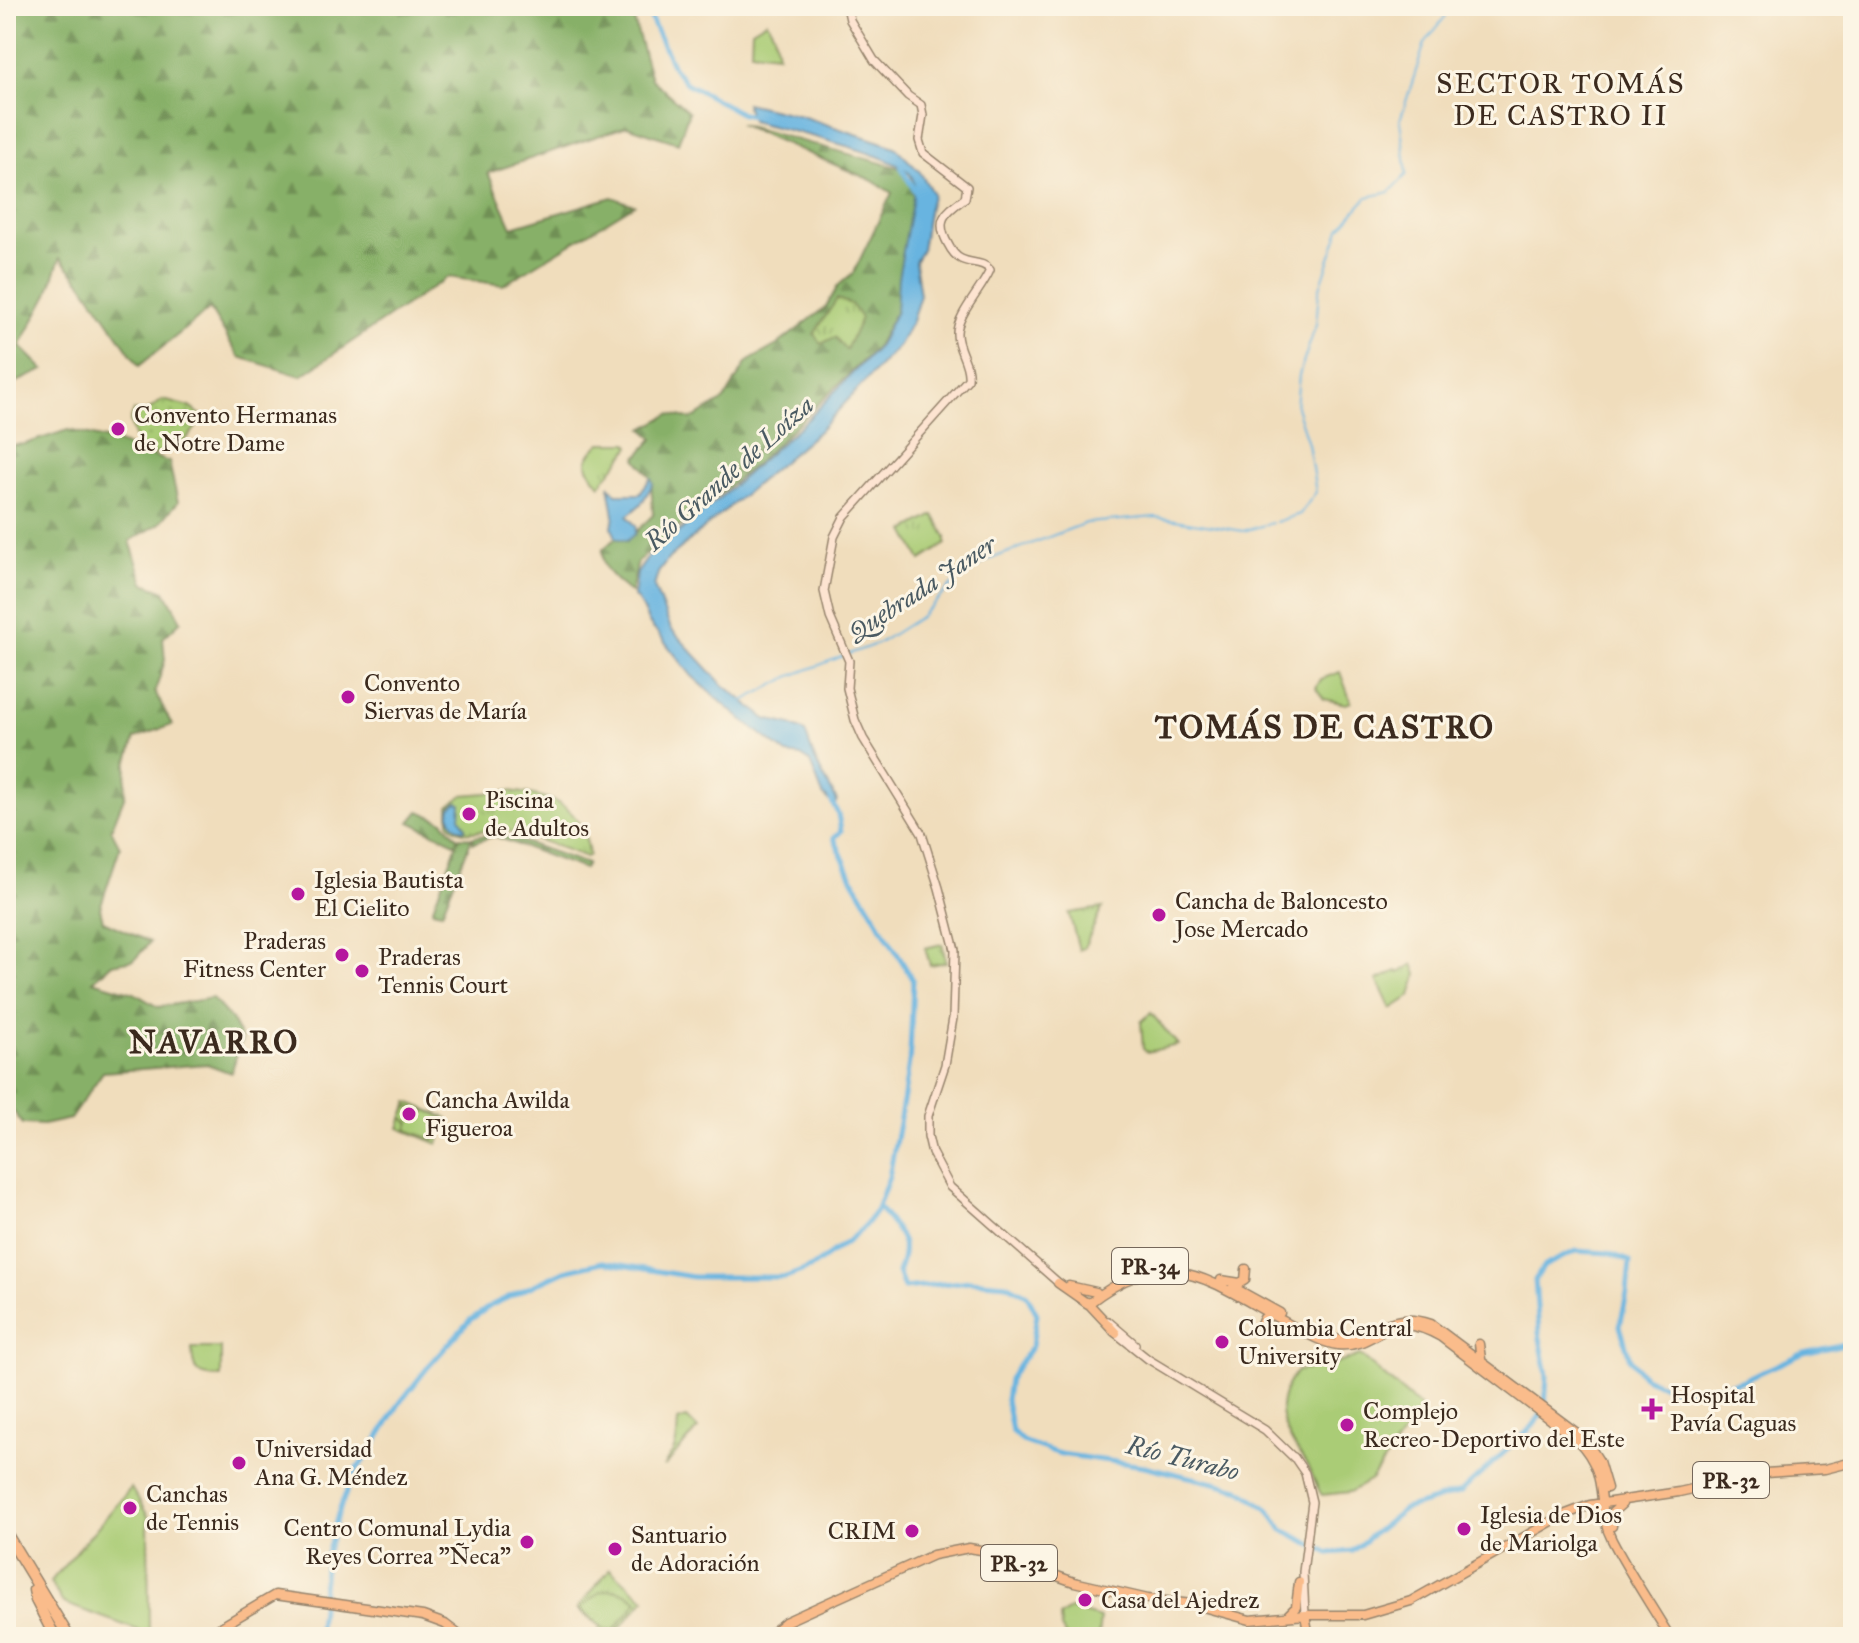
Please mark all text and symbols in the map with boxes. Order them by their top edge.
district label: SECTOR TOMÁS DE CASTRO II [1436,66,1686,133]
water label: Río Grande de Loíza [637,389,820,558]
place label: Convento Hermanas de Notre Dame [134,400,337,458]
marker: Convento Hermanas de Notre Dame [109,420,127,438]
water label: Quebrada Janer [840,528,1003,649]
place label: Convento Siervas de María [364,668,528,726]
marker: Convento Siervas de María [339,688,357,706]
district label: TOMÁS DE CASTRO [1155,707,1495,747]
place label: Piscina de Adultos [485,785,589,843]
marker: Piscina de Adultos [460,805,478,823]
place label: Iglesia Bautista El Cielito [314,865,464,923]
marker: Iglesia Bautista El Cielito [289,885,307,903]
place label: Cancha de Baloncesto Jose Mercado [1172,886,1388,944]
marker: Cancha de Baloncesto Jose Mercado [1150,906,1168,924]
place label: Praderas Fitness Center [183,926,326,984]
place label: Praderas Tennis Court [378,942,508,1000]
marker: Praderas Fitness Center [333,946,351,964]
marker: Praderas Tennis Court [353,962,371,980]
district label: NAVARRO [129,1023,299,1062]
place label: Cancha Awilda Figueroa [425,1085,570,1143]
marker: Cancha Awilda Figueroa [400,1105,418,1123]
road number: PR-34 [1112,1248,1188,1284]
place label: Columbia Central University [1238,1313,1413,1371]
marker: Columbia Central University [1213,1333,1231,1351]
place label: Hospital Pavía Caguas [1670,1380,1796,1438]
place label: Complejo Recreo-Deportivo del Este [1363,1396,1625,1454]
marker: Hospital Pavía Caguas [1641,1398,1663,1420]
marker: Complejo Recreo-Deportivo del Este [1338,1416,1356,1434]
water label: Río Turabo [1122,1428,1243,1487]
place label: Universidad Ana G. Méndez [254,1434,408,1492]
marker: Universidad Ana G. Méndez [230,1454,248,1472]
road number: PR-32 [1693,1462,1769,1498]
place label: Canchas de Tennis [146,1479,239,1537]
marker: Canchas de Tennis [121,1499,139,1517]
place label: Iglesia de Dios de Mariolga [1480,1500,1622,1558]
place label: Centro Comunal Lydia Reyes Correa "Ñeca" [284,1513,512,1571]
place label: CRIM [828,1516,896,1546]
place label: Santuario de Adoración [631,1520,760,1578]
marker: Iglesia de Dios de Mariolga [1455,1520,1473,1538]
marker: CRIM [903,1522,921,1540]
marker: Centro Comunal Lydia Reyes Correa "Ñeca" [518,1533,536,1551]
marker: Santuario de Adoración [606,1540,624,1558]
road number: PR-32 [981,1545,1057,1581]
place label: Casa del Ajedrez [1101,1585,1259,1615]
marker: Casa del Ajedrez [1076,1591,1094,1609]

